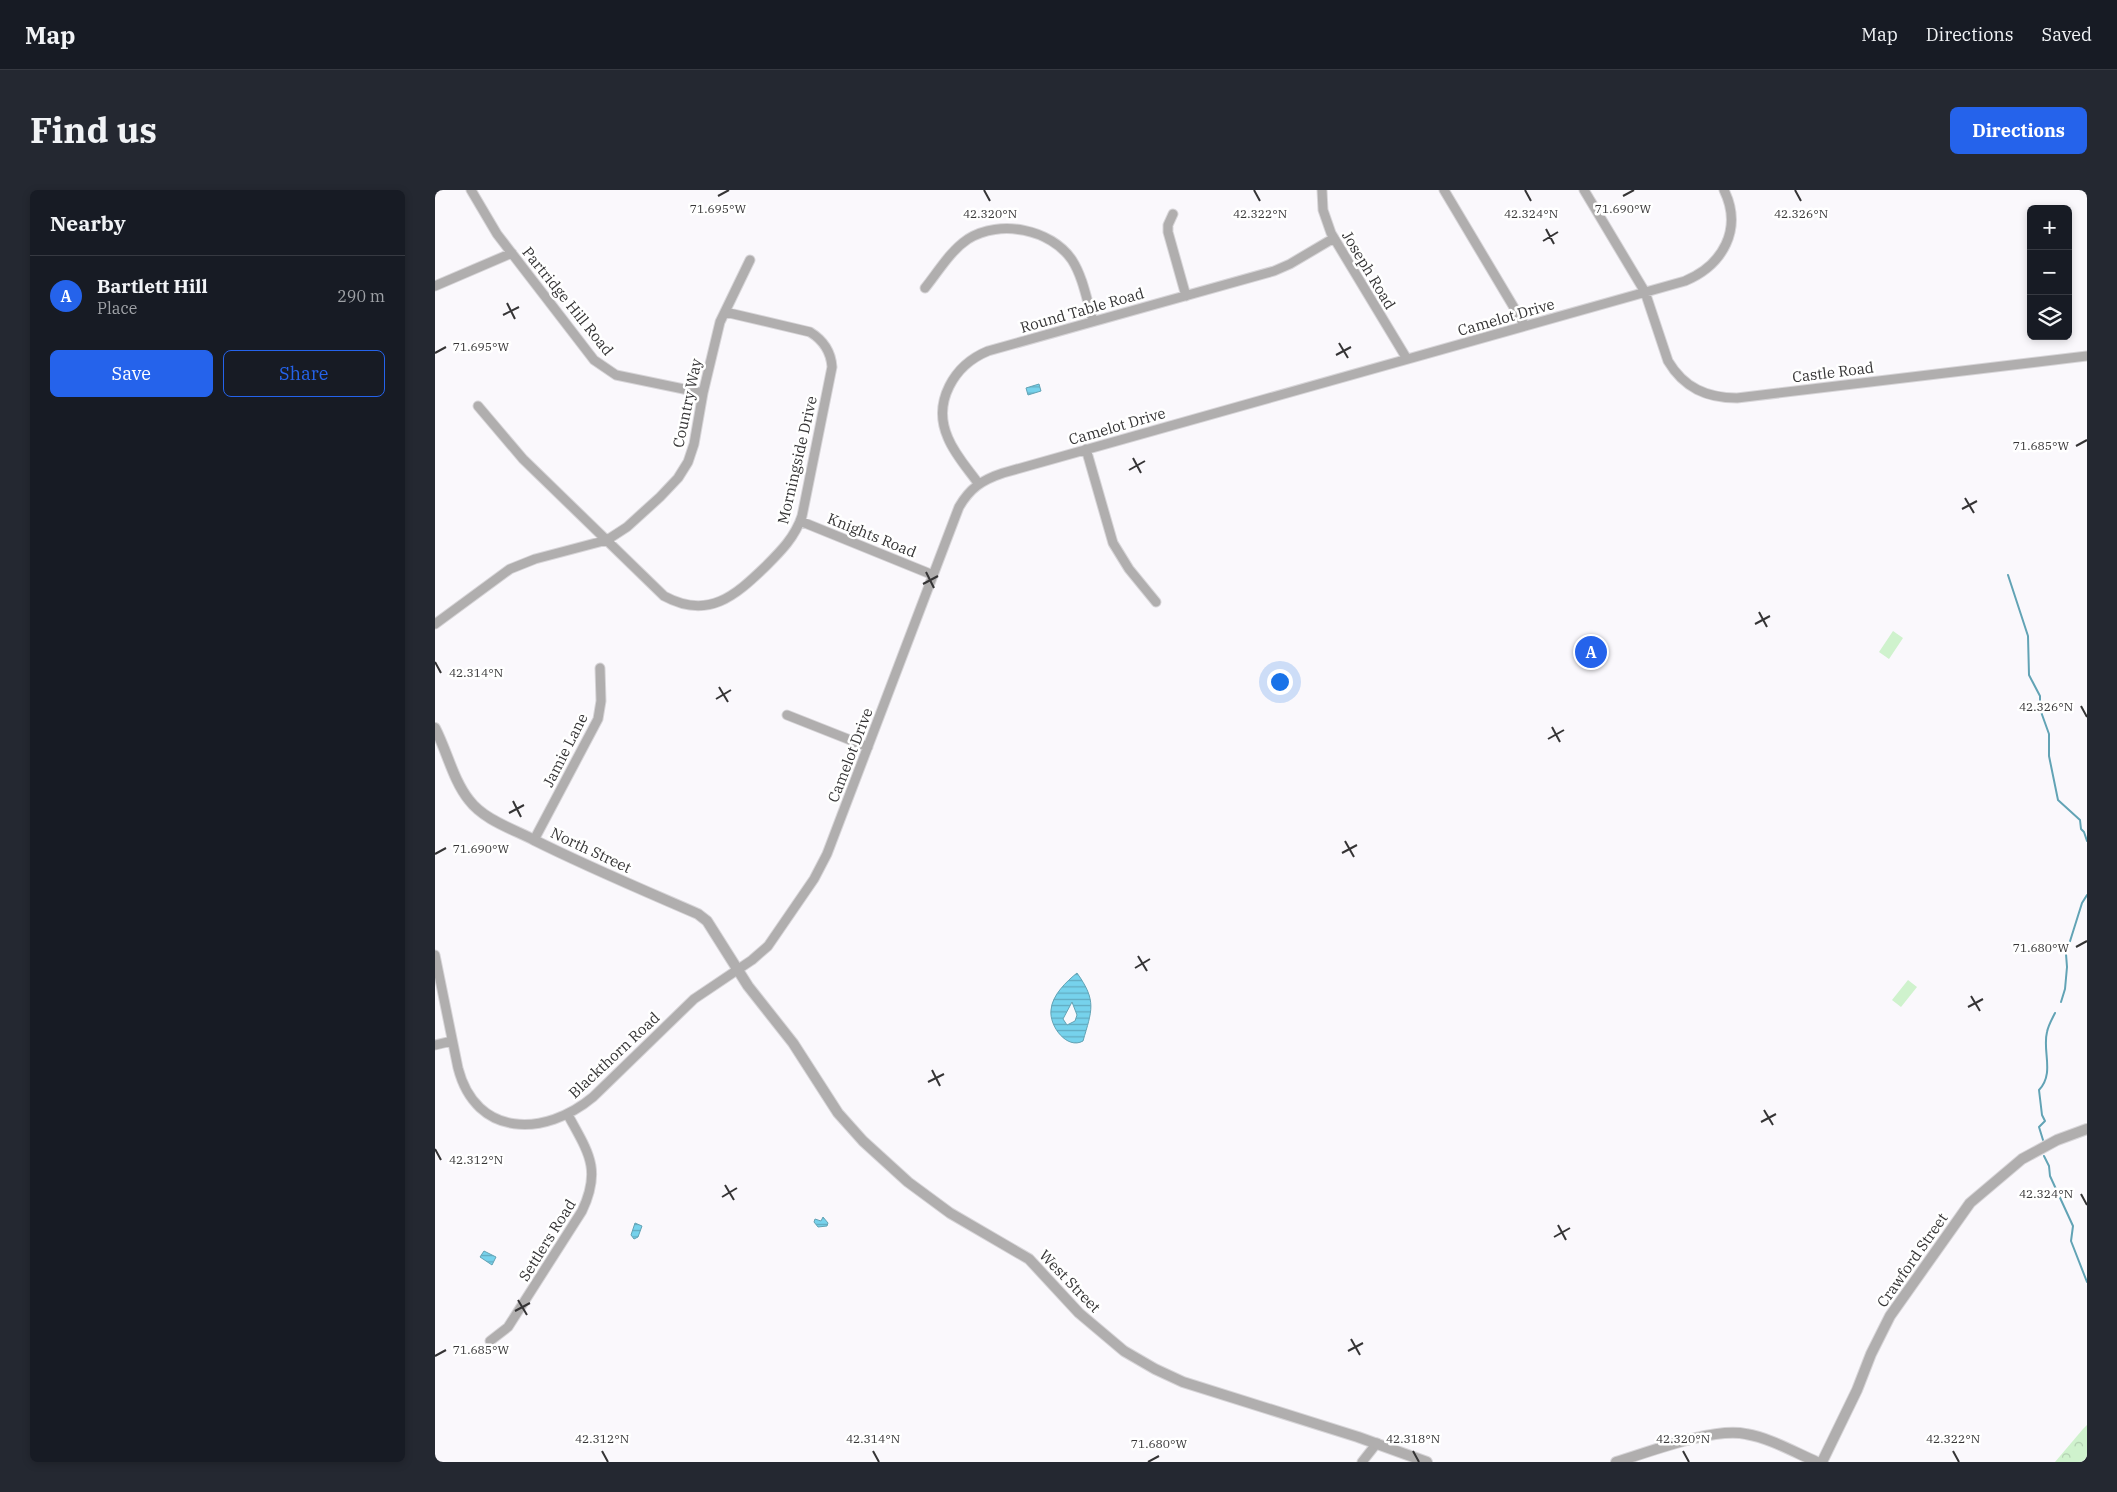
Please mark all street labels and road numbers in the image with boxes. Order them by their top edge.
street label: Joseph Road [1338,227,1400,313]
street label: Partridge Hill Road [518,243,618,359]
street label: Round Table Road [1018,283,1146,337]
street label: Camelot Drive [1455,294,1557,340]
street label: Country Way [668,357,706,449]
street label: Castle Road [1791,358,1875,386]
street label: Morningside Drive [773,394,821,526]
street label: Camelot Drive [1066,403,1168,449]
street label: Knights Road [825,509,919,561]
street label: Camelot Drive [823,705,877,805]
street label: Jamie Lane [538,710,592,790]
street label: North Street [548,823,634,877]
street label: Blackthorn Road [564,1008,664,1102]
street label: Settlers Road [514,1196,580,1284]
street label: Crawford Street [1872,1209,1952,1311]
street label: West Street [1035,1246,1105,1316]

